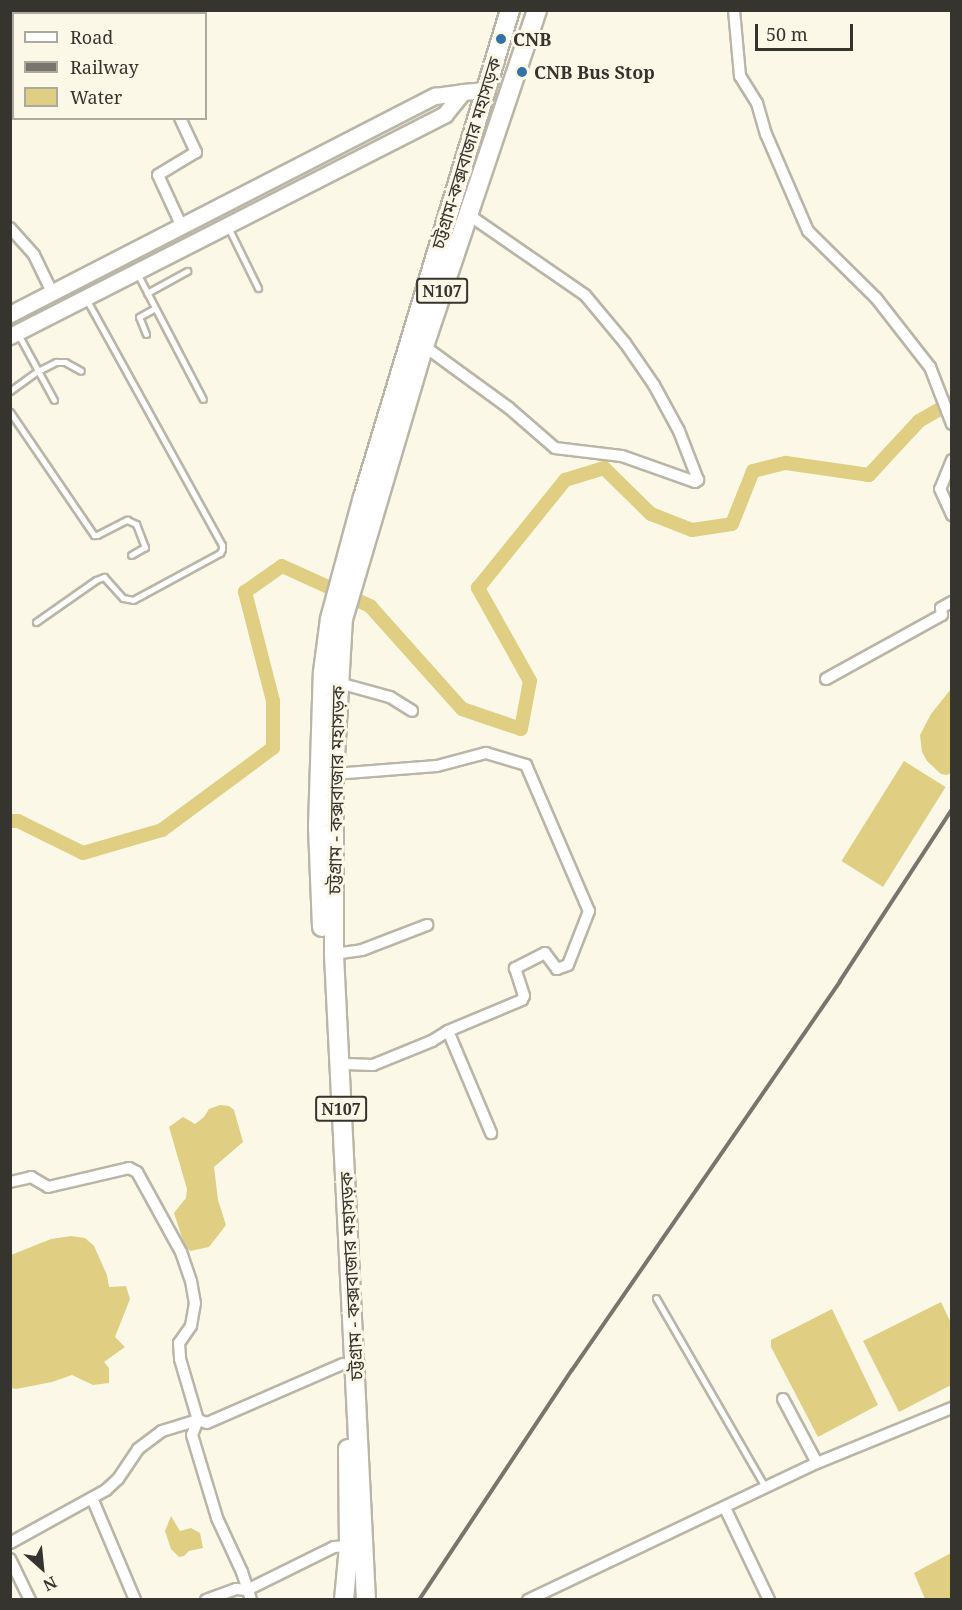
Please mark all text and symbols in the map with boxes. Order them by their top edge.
legend [12,12,207,120]
scale bar [758,12,856,50]
text: 50 m [766,22,808,46]
text: Road [70,25,113,49]
place label: CNB [513,28,551,50]
marker: CNB [494,32,508,46]
street label: চট্টগ্রাম-কক্সবাজার মহাসড়ক [427,54,505,252]
text: Railway [70,55,139,79]
place label: CNB Bus Stop [534,61,655,83]
marker: CNB Bus Stop [515,65,529,79]
text: Water [70,85,122,109]
road number: N107 [415,278,469,304]
street label: চট্টগ্রাম - কক্সবাজার মহাসড়ক [323,685,349,895]
road number: N107 [314,1096,368,1122]
street label: চট্টগ্রাম - কক্সবাজার মহাসড়ক [335,1171,367,1381]
north arrow [12,1538,72,1598]
text: N [40,1571,61,1597]

